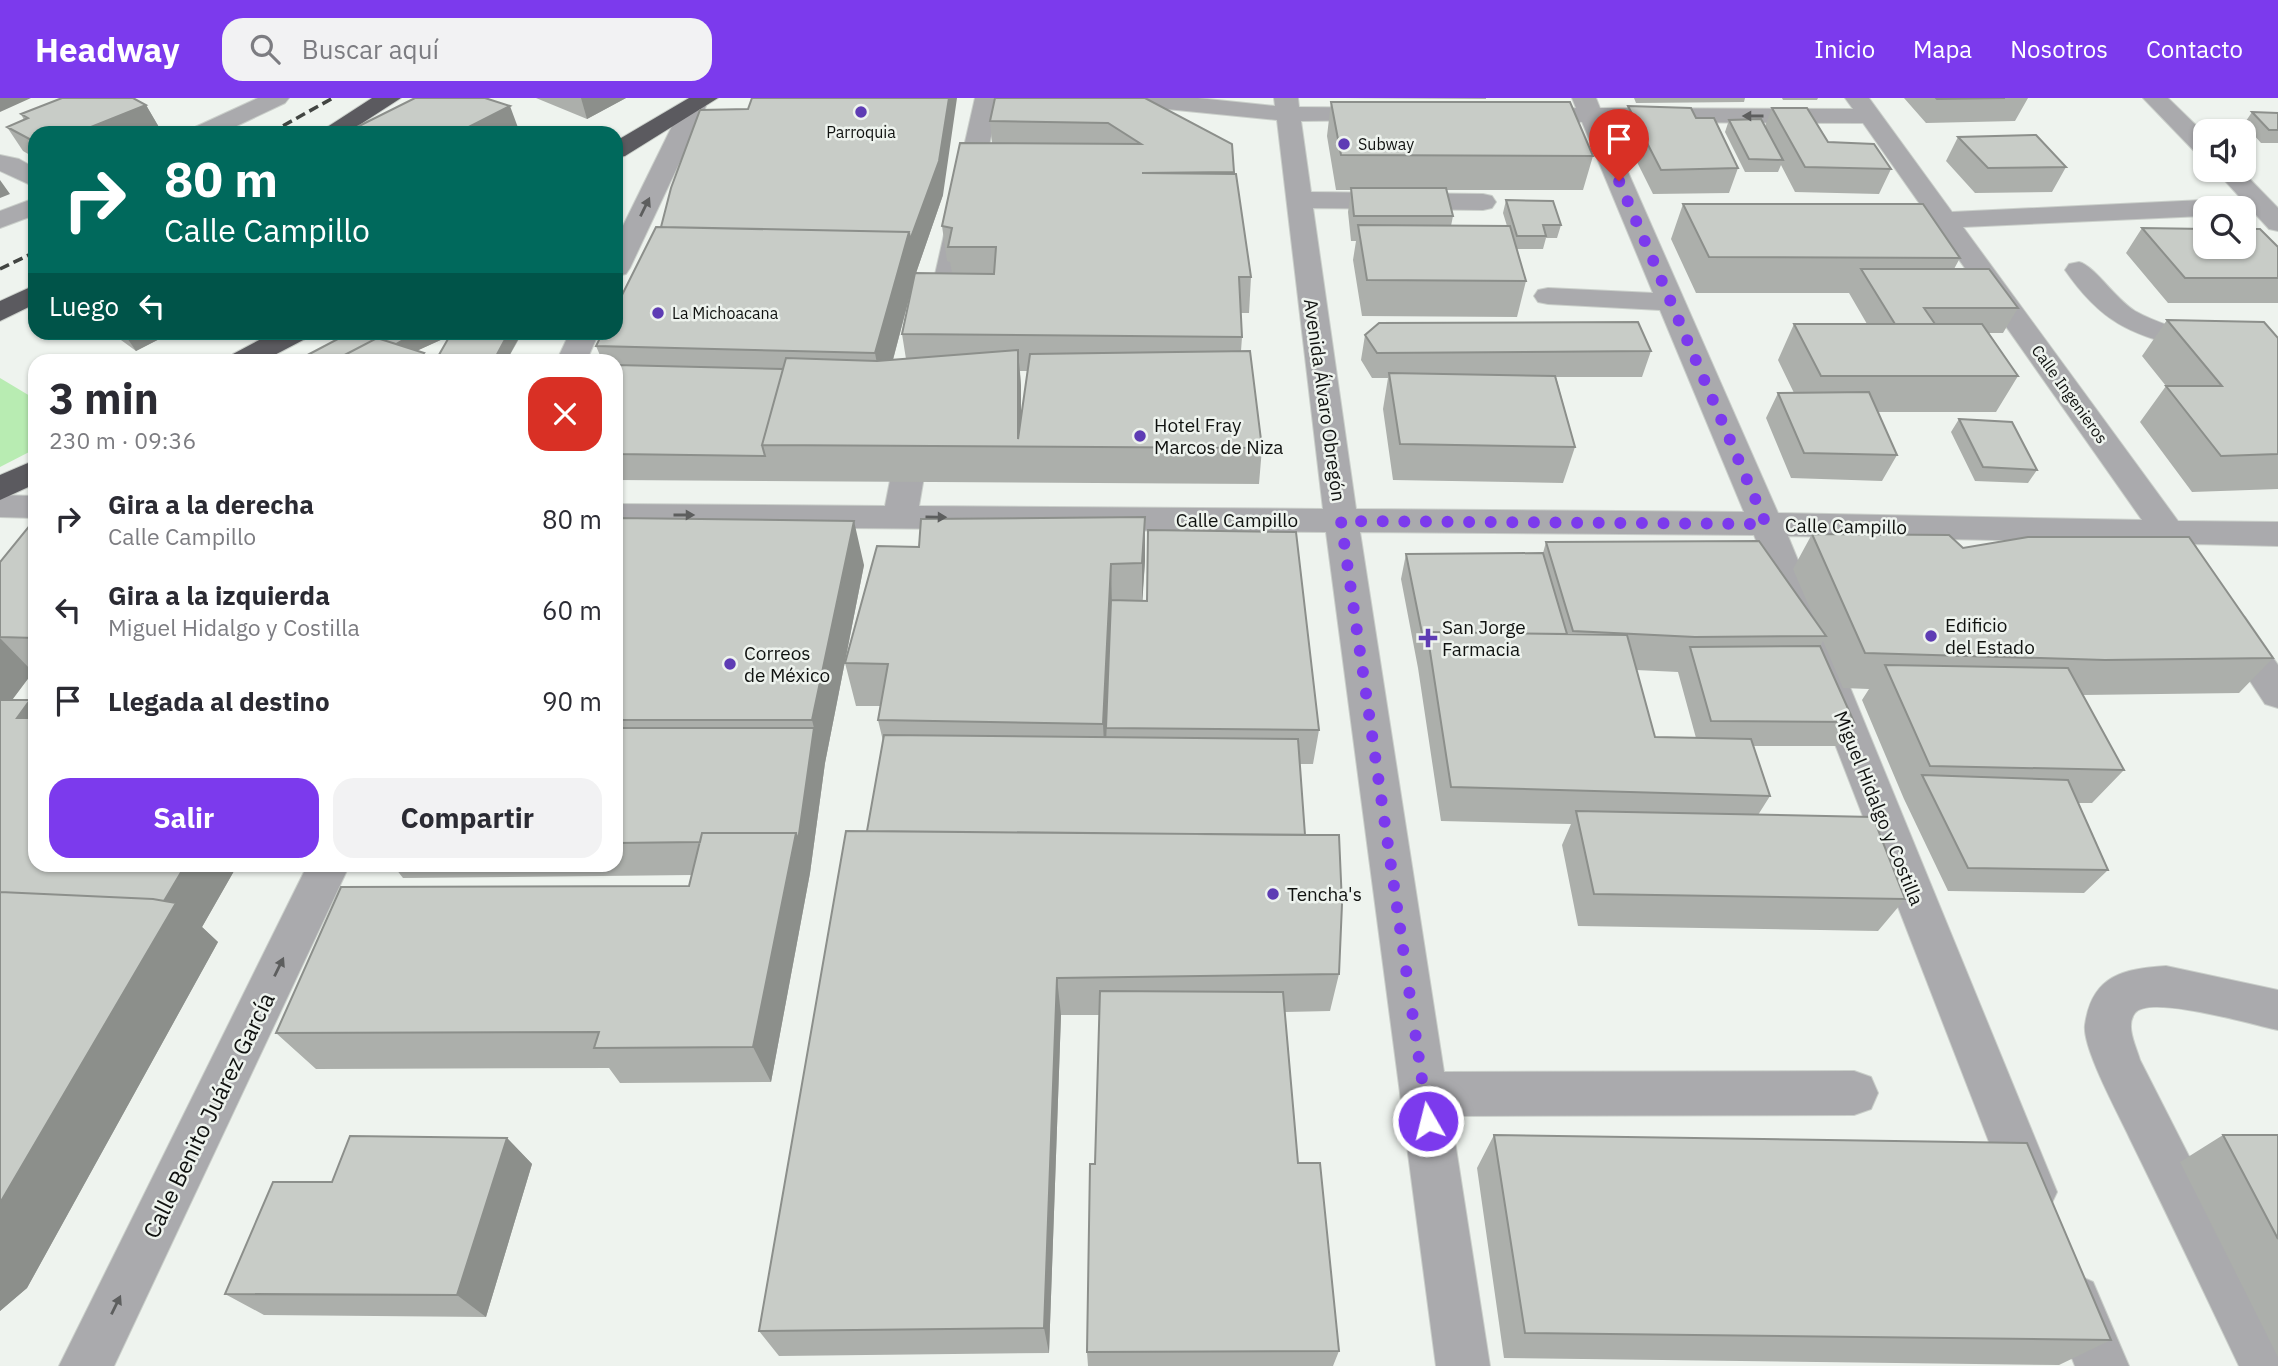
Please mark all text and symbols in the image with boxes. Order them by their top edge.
search box [222,18,712,81]
text: Headway [35,28,180,71]
icon: search [246,30,284,68]
text: Buscar aquí [302,32,439,66]
text: Inicio [1814,33,1875,65]
text: Mapa [1913,33,1972,65]
text: Nosotros [2010,33,2108,65]
text: Contacto [2146,33,2243,65]
marker: Parroquia [853,104,869,120]
pin [1589,109,1649,181]
one-way arrow [1742,110,1764,122]
map controls [2193,119,2256,259]
button: sound [2193,119,2256,182]
icon: arrive [1600,120,1638,158]
place label: Parroquia [826,122,896,142]
place label: Subway [1358,134,1414,154]
marker: Subway [1336,136,1352,152]
text: 80 m [164,147,278,210]
icon: right [49,154,140,245]
button: search [2193,196,2256,259]
one-way arrow [640,197,651,217]
text: Calle Campillo [164,209,370,251]
icon: left [133,287,171,325]
text: Luego [49,289,119,323]
street label: Avenida Álvaro Obregón [1299,297,1351,503]
place label: La Michoacana [672,303,779,323]
marker: La Michoacana [650,305,666,321]
street label: Calle Ingenieros [2028,341,2112,447]
text: 3 min [49,371,159,426]
button: close [528,377,602,451]
place label: Hotel Fray Marcos de Niza [1154,413,1283,459]
text: 230 m · 09:36 [49,425,196,455]
marker: Hotel Fray Marcos de Niza [1132,428,1148,444]
text: Gira a la derecha [108,487,314,521]
icon: right [49,500,87,538]
text: 80 m [542,502,602,536]
street label: Calle Campillo [1176,508,1298,532]
one-way arrow [673,509,695,521]
one-way arrow [925,512,947,523]
street label: Calle Campillo [1785,513,1907,539]
text: Calle Campillo [108,521,256,551]
text: Gira a la izquierda [108,578,330,612]
icon: left [49,591,87,629]
text: 60 m [542,593,602,627]
text: Miguel Hidalgo y Costilla [108,612,360,642]
place label: Edificio del Estado [1945,613,2035,659]
place label: San Jorge Farmacia [1442,615,1526,661]
marker: Edificio del Estado [1923,628,1939,644]
marker: San Jorge Farmacia [1420,630,1436,646]
place label: Correos de México [744,641,830,687]
marker: Correos de México [722,656,738,672]
icon: arrive [49,682,87,720]
text: Llegada al destino [108,684,330,718]
text: 90 m [542,684,602,718]
street label: Miguel Hidalgo y Costilla [1829,707,1929,909]
button: Salir [49,778,319,858]
button: Compartir [333,778,602,858]
place label: Tencha's [1287,882,1362,906]
marker: Tencha's [1265,886,1281,902]
one-way arrow [274,957,285,978]
street label: Calle Benito Juárez García [135,987,281,1243]
position arrow [1391,1084,1465,1158]
one-way arrow [110,1295,122,1315]

